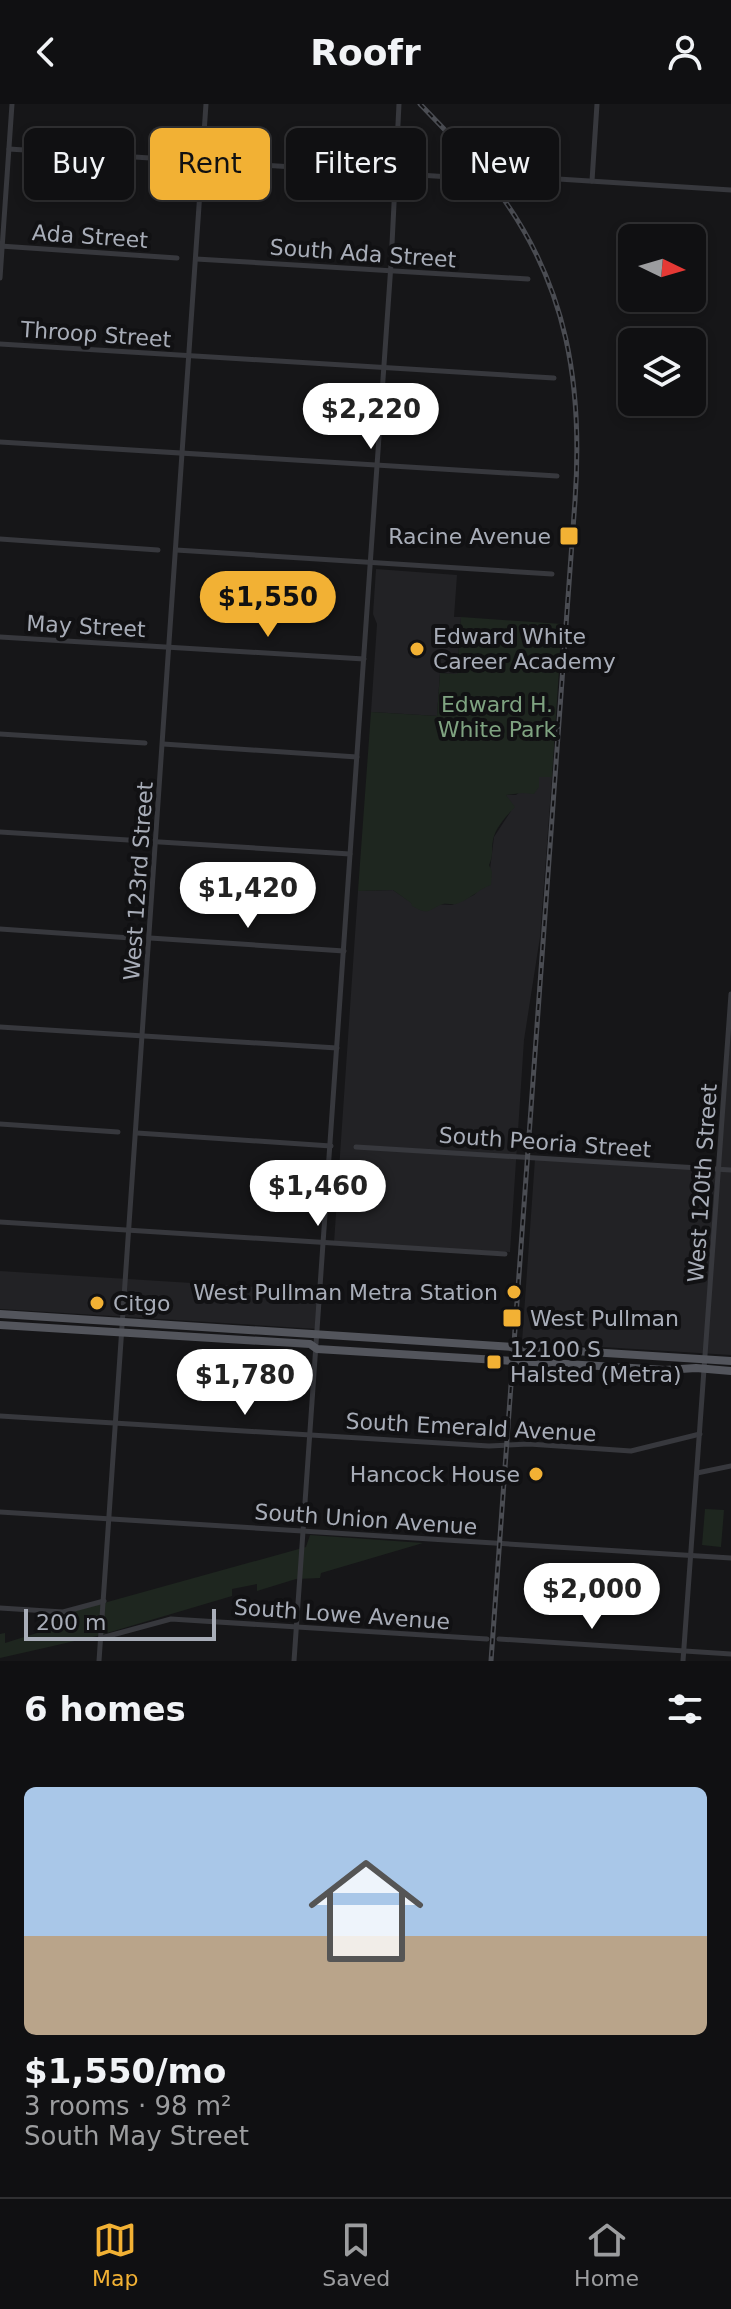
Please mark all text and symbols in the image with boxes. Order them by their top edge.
icon: back [24,30,68,74]
icon: person [663,30,707,74]
text: Roofr [310,32,421,73]
chip: Buy [24,128,134,200]
chip: Rent [150,128,270,200]
chip: Filters [286,128,426,200]
chip: New [442,128,559,200]
street label: Ada Street [31,220,149,253]
north arrow [618,224,706,312]
map controls [618,224,706,416]
street label: South Ada Street [269,235,457,273]
street label: Throop Street [19,317,172,352]
button: layers [618,328,706,416]
pin: $2,220 [306,383,436,451]
text: $2,220 [321,394,421,424]
place label: Racine Avenue [388,524,551,549]
marker: Racine Avenue [558,525,580,547]
pin: $1,550 [203,571,333,639]
text: $1,550 [218,582,318,612]
street label: May Street [26,611,147,642]
place label: Edward White Career Academy [433,624,616,674]
marker: Edward White Career Academy [408,640,426,658]
park label: Edward H. White Park [438,692,557,742]
street label: West 123rd Street [119,780,158,981]
pin: $1,420 [183,862,313,930]
text: $1,420 [198,873,298,903]
street label: West 120th Street [683,1082,722,1283]
street label: South Peoria Street [438,1123,652,1162]
pin: $1,460 [253,1160,383,1228]
text: $1,460 [268,1171,368,1201]
place label: West Pullman Metra Station [193,1280,498,1305]
marker: West Pullman Metra Station [505,1283,523,1301]
place label: Citgo [113,1291,171,1316]
marker: Citgo [88,1294,106,1312]
place label: West Pullman [530,1306,679,1331]
marker: West Pullman [501,1307,523,1329]
place label: 12100 S Halsted (Metra) [510,1337,682,1387]
pin: $1,780 [180,1349,310,1417]
marker: 12100 S Halsted (Metra) [485,1353,503,1371]
text: $1,780 [195,1360,295,1390]
street label: South Emerald Avenue [345,1408,597,1447]
place label: Hancock House [350,1462,520,1487]
marker: Hancock House [527,1465,545,1483]
street label: South Union Avenue [254,1499,478,1540]
pin: $2,000 [527,1563,657,1631]
text: $2,000 [542,1574,642,1604]
street label: South Lowe Avenue [233,1594,451,1635]
scale bar [24,1605,216,1641]
text: 200 m [36,1610,106,1635]
icon: filters [663,1687,707,1731]
text: 6 homes [24,1689,186,1729]
icon: home [294,1839,438,1983]
text: $1,550/mo [24,2051,226,2091]
text: 3 rooms · 98 m² [24,2091,232,2121]
text: South May Street [24,2121,249,2151]
tab: Map [92,2218,138,2291]
tab: Saved [322,2218,390,2291]
tab: Home [574,2218,639,2291]

